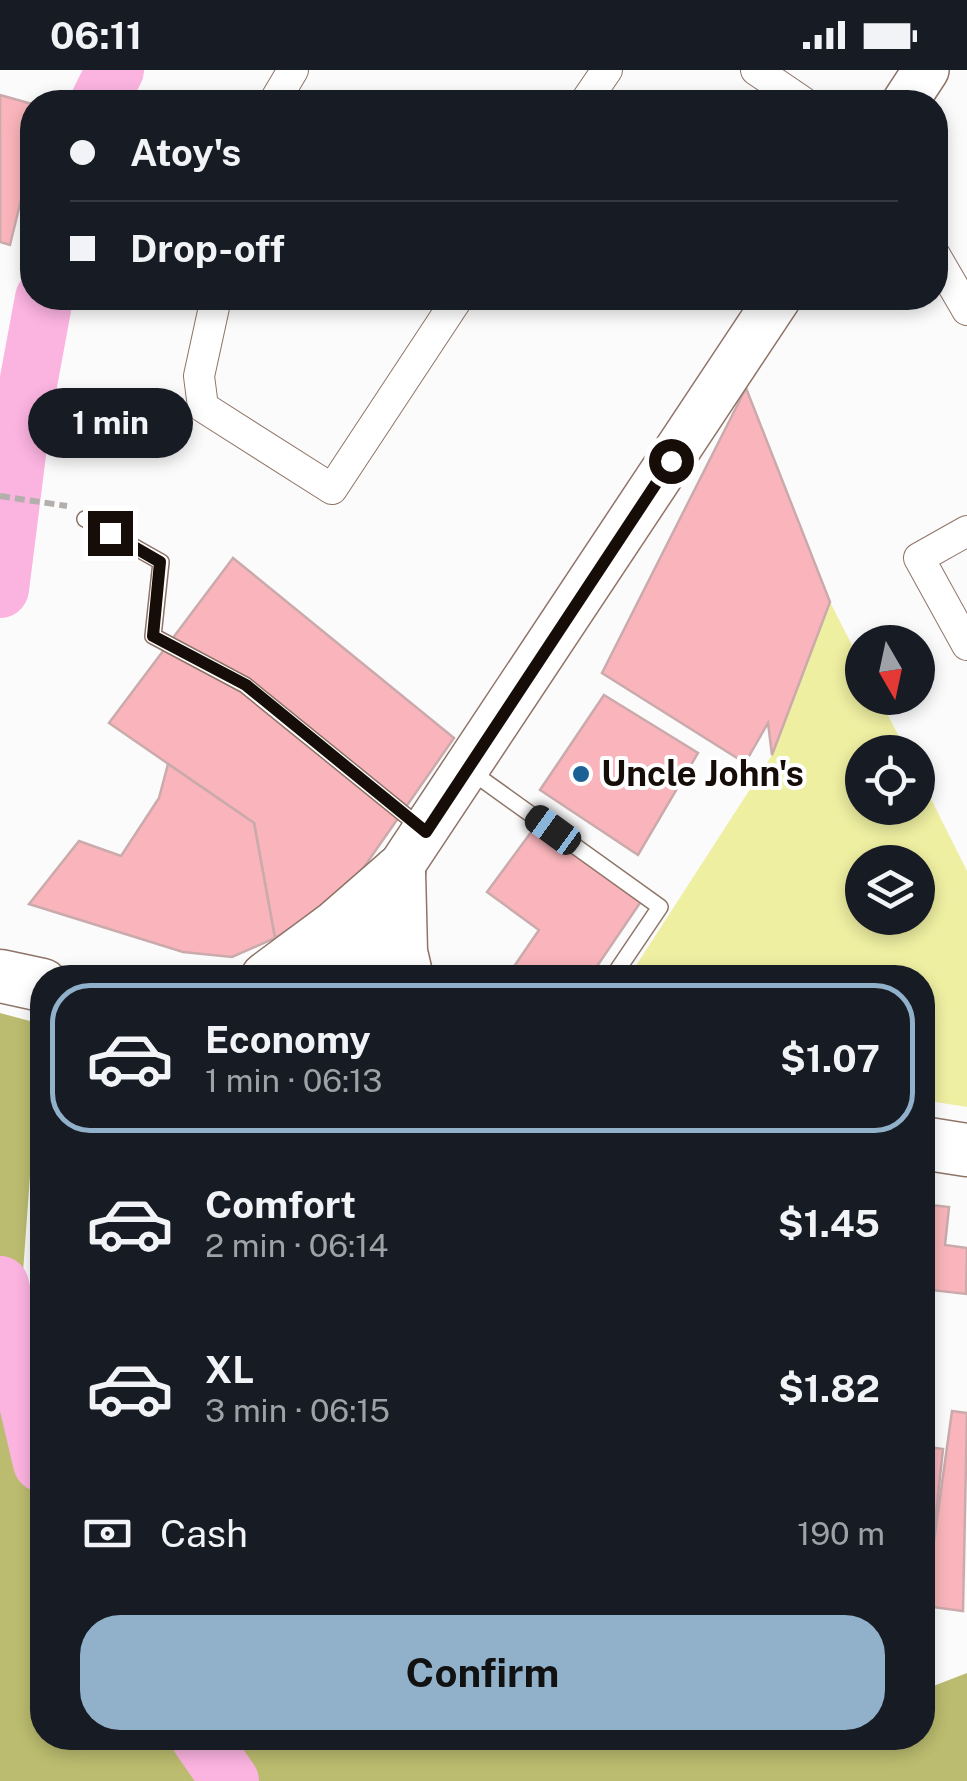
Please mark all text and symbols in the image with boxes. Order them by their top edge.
text: 06:11 [50,13,142,58]
text: Atoy's [130,130,241,175]
text: Drop-off [130,226,285,271]
callout: 1 min [28,388,192,458]
text: 1 min [72,404,149,441]
route start [649,439,694,484]
route end [88,511,133,556]
north arrow [845,625,935,715]
map controls [845,625,935,935]
button: locate [845,735,935,825]
place label: Uncle John's [601,753,804,794]
marker: Uncle John's [570,763,592,785]
car [520,800,586,860]
button: layers [845,845,935,935]
icon: car [85,1013,175,1103]
text: Economy [205,1017,371,1062]
text: $1.07 [780,1036,880,1081]
text: 1 min · 06:13 [205,1062,382,1099]
icon: car [85,1178,175,1268]
text: Comfort [205,1182,356,1227]
text: $1.45 [778,1201,880,1246]
text: 2 min · 06:14 [205,1227,388,1264]
icon: car [85,1343,175,1433]
text: XL [205,1347,254,1392]
text: $1.82 [778,1366,880,1411]
text: 3 min · 06:15 [205,1392,390,1429]
icon: cash [80,1506,135,1561]
text: Cash [160,1511,248,1556]
text: 190 m [797,1515,885,1552]
button: Confirm [80,1615,885,1730]

